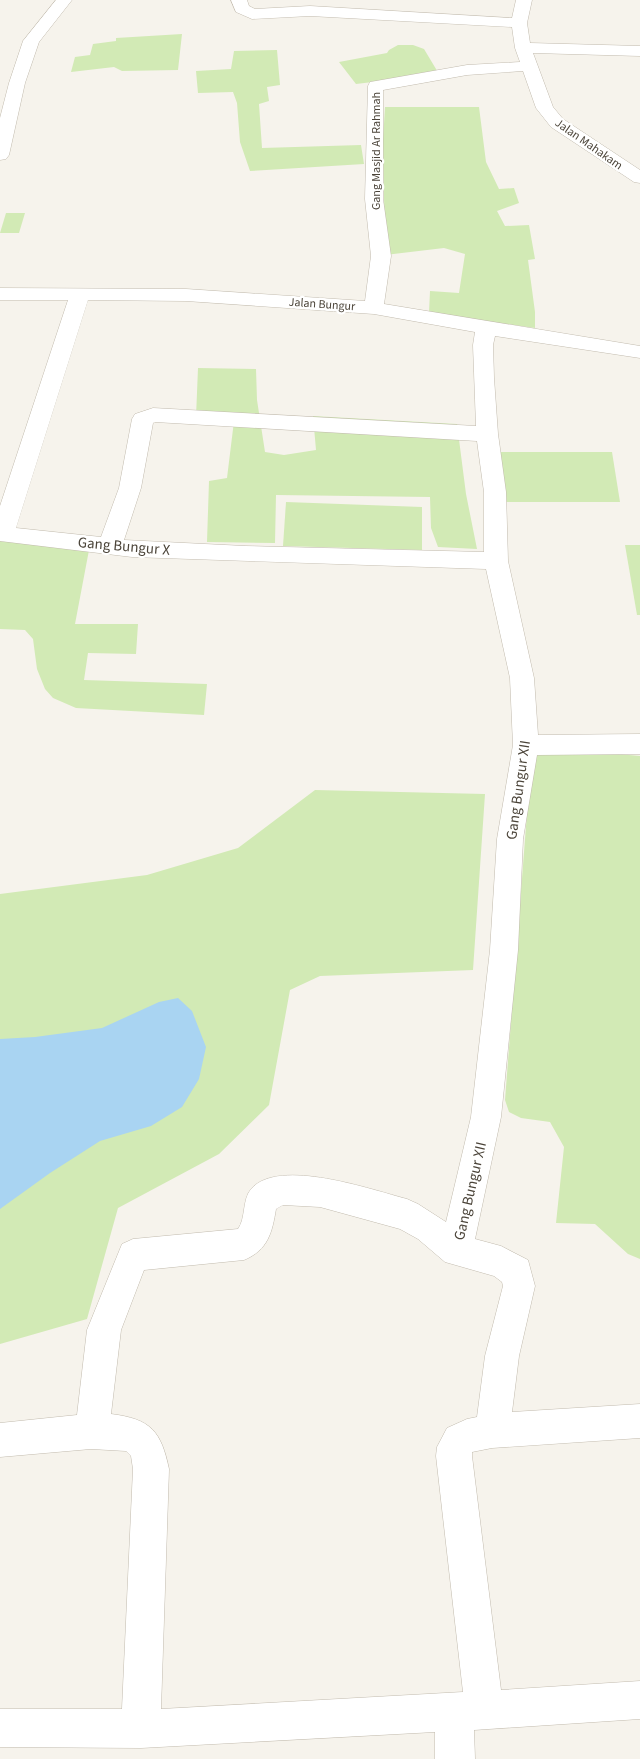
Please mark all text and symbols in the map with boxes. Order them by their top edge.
street label: Gang Masjid Ar Rahmah [368,92,385,210]
street label: Jalan Mahakam [551,115,626,174]
street label: Jalan Bungur [288,294,357,315]
street label: Gang Bungur X [77,532,171,561]
street label: Gang Bungur XII [501,739,536,841]
street label: Gang Bungur XII [449,1140,492,1242]

